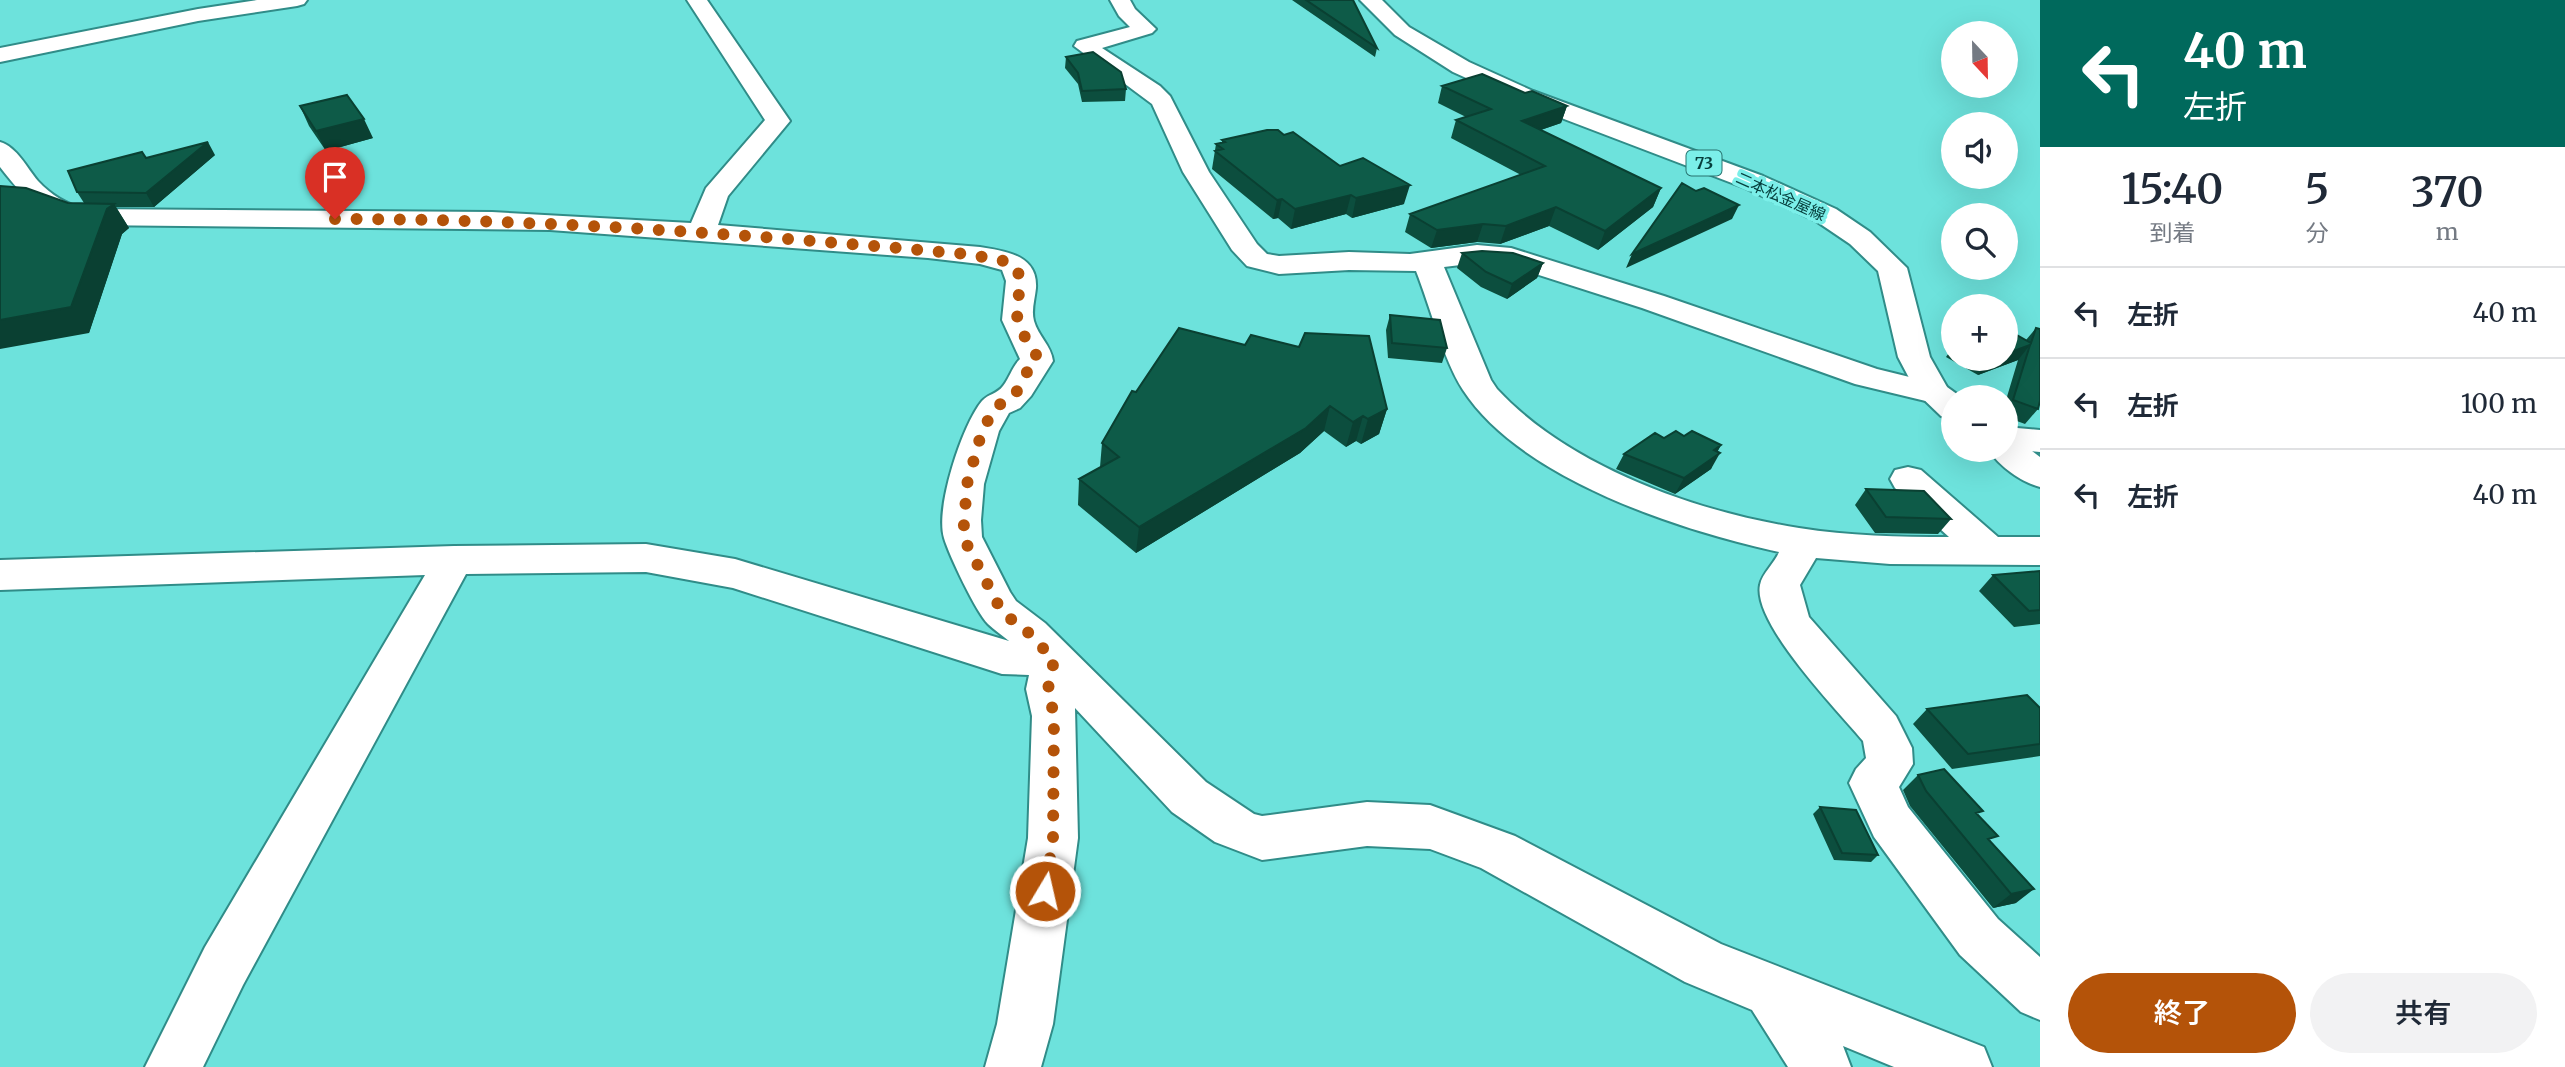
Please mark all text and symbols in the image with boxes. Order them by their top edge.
text: 40 m [2183,20,2307,81]
north arrow [1941,21,2018,98]
map controls [1941,21,2018,462]
icon: left [2068,28,2159,119]
text: 左折 [2183,87,2247,127]
button: sound [1941,112,2018,189]
pin [305,147,365,219]
road number: 73 [1686,150,1722,176]
icon: arrive [316,158,354,196]
text: 15:40 [2121,163,2223,215]
text: 5 [2305,163,2329,215]
text: 370 [2411,166,2484,218]
street label: 二本松金屋線 [1733,167,1829,225]
button: search [1941,203,2018,280]
text: m [2436,217,2459,246]
text: 到着 [2149,218,2195,247]
text: 分 [2306,218,2329,247]
button: + [1941,294,2018,371]
icon: left [2068,294,2106,332]
text: 40 m [2473,296,2537,329]
text: 左折 [2127,298,2179,331]
button: − [1941,385,2018,462]
icon: left [2068,385,2106,423]
text: 100 m [2461,387,2537,420]
text: 左折 [2127,389,2179,422]
icon: left [2068,476,2106,514]
text: 40 m [2473,478,2537,511]
text: 左折 [2127,480,2179,513]
position arrow [1008,854,1082,928]
button: 終了 [2068,973,2296,1053]
button: 共有 [2310,973,2537,1053]

